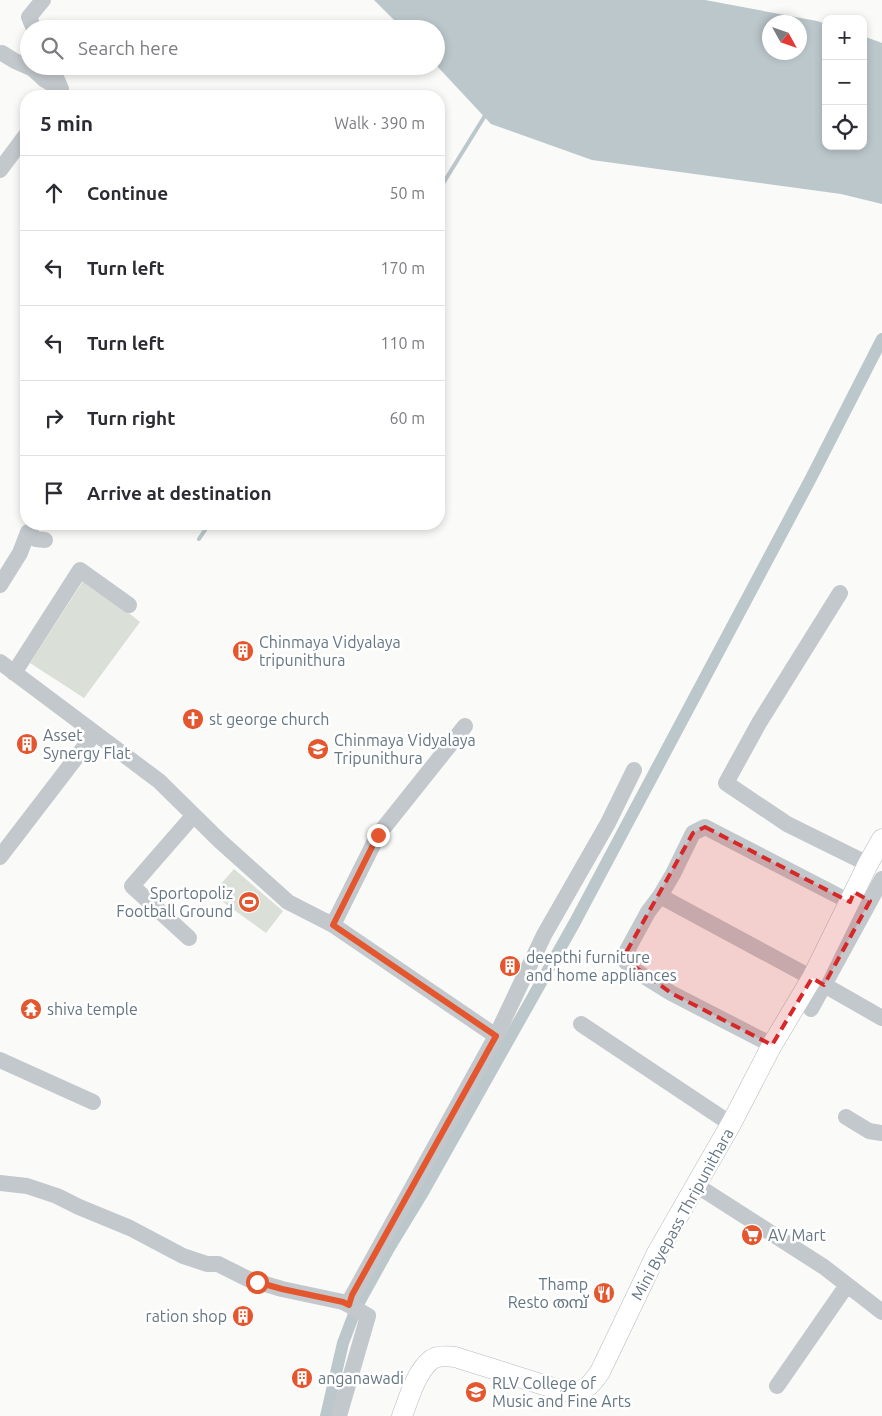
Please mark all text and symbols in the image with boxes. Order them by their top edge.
north arrow [762,15,807,60]
map controls [822,15,867,150]
button: + [822,15,867,60]
search box [20,20,445,75]
icon: search [38,34,66,62]
text: Search here [78,37,178,59]
button: − [822,60,867,105]
button: locate [822,105,867,150]
text: 5 min [40,111,93,135]
text: Walk · 390 m [334,114,425,132]
icon: ahead [40,179,68,207]
text: Continue [87,182,168,204]
text: 50 m [389,184,425,202]
icon: left [40,254,68,282]
text: Turn left [87,257,165,279]
text: 170 m [380,259,425,277]
icon: left [40,329,68,357]
text: Turn left [87,332,165,354]
text: 110 m [380,334,425,352]
icon: right [40,404,68,432]
text: Turn right [87,407,175,429]
text: 60 m [389,409,425,427]
icon: arrive [40,479,68,507]
text: Arrive at destination [87,482,272,504]
place label: Chinmaya Vidyalaya tripunithura [259,633,401,669]
building icon: Chinmaya Vidyalaya tripunithura [231,639,255,663]
church icon: st george church [181,707,205,731]
place label: st george church [209,710,329,728]
place label: Asset Synergy Flat [43,726,131,762]
place label: Chinmaya Vidyalaya Tripunithura [334,731,476,767]
building icon: Asset Synergy Flat [15,732,39,756]
school or university icon: Chinmaya Vidyalaya Tripunithura [306,737,330,761]
route end [367,824,390,847]
place label: Sportopoliz Football Ground [116,884,233,920]
sports icon: Sportopoliz Football Ground [237,890,261,914]
place label: deepthi furniture and home appliances [526,948,677,984]
building icon: deepthi furniture and home appliances [498,954,522,978]
temple icon: shiva temple [19,997,43,1021]
place label: shiva temple [47,1000,138,1018]
street label: Mini Byepass Thripunithara [627,1125,737,1303]
supermarket icon: AV Mart [740,1223,764,1247]
place label: AV Mart [768,1226,827,1244]
route start [246,1271,269,1294]
place label: Thamp Resto തമ്പ് [508,1275,590,1311]
restaurant icon: Thamp Resto തമ്പ് [592,1281,616,1305]
building icon: ration shop [231,1304,255,1328]
place label: ration shop [146,1307,227,1325]
building icon: anganawadi [290,1366,314,1390]
place label: anganawadi [318,1369,404,1387]
place label: RLV College of Music and Fine Arts [492,1374,631,1410]
school or university icon: RLV College of Music and Fine Arts [464,1380,488,1404]

